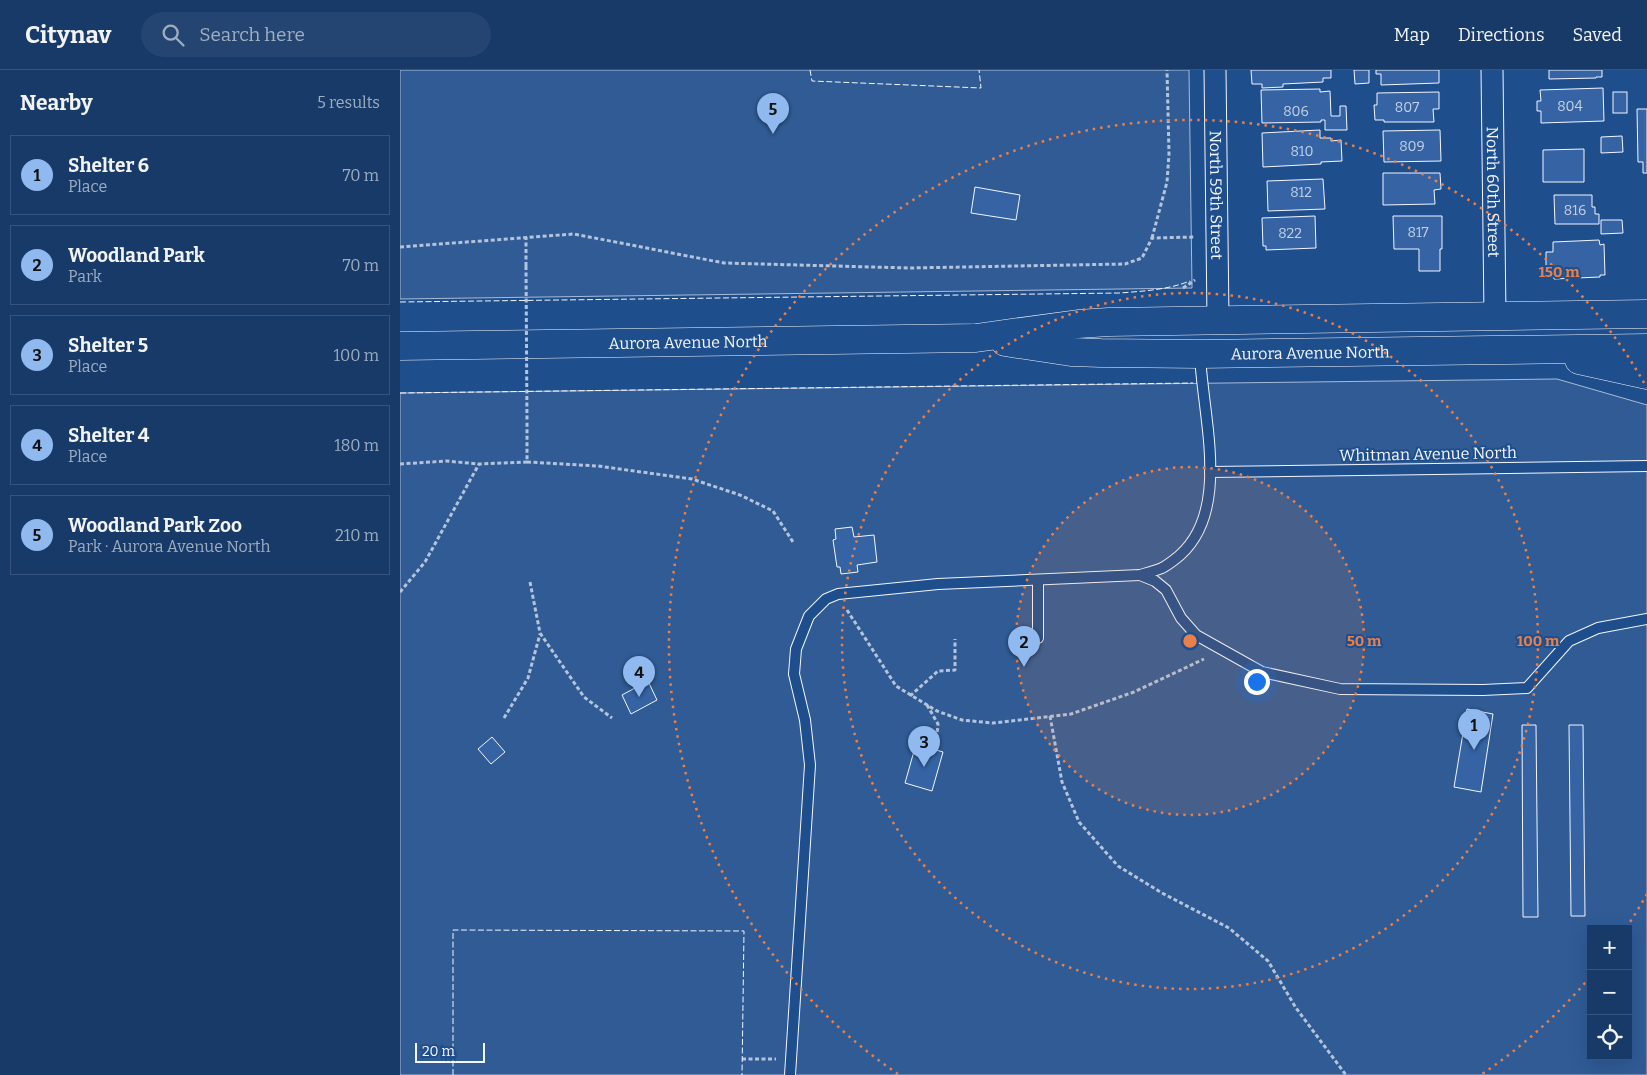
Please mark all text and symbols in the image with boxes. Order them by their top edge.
search box [141,12,491,57]
text: Citynav [25,21,111,49]
icon: search [159,21,187,49]
text: Search here [199,23,305,46]
text: Map [1394,24,1430,46]
text: Directions [1458,24,1545,46]
text: Saved [1573,24,1622,46]
text: Nearby [20,90,93,116]
text: 5 results [317,93,380,112]
pin: 5 [757,93,789,134]
house number: 804 [1557,98,1583,115]
house number: 807 [1395,99,1419,116]
house number: 806 [1283,103,1309,120]
street label: North 60th Street [1483,126,1504,258]
street label: North 59th Street [1206,130,1227,260]
house number: 809 [1399,138,1425,155]
house number: 810 [1290,143,1314,160]
text: Shelter 6 [68,154,149,177]
text: 1 [34,166,40,185]
text: 70 m [343,166,379,185]
text: Place [68,177,107,196]
house number: 812 [1290,184,1312,201]
house number: 816 [1564,202,1586,219]
house number: 817 [1408,224,1429,241]
house number: 822 [1278,225,1302,242]
text: Woodland Park [68,244,205,267]
text: 2 [32,256,42,275]
text: 70 m [343,256,379,275]
text: 150 m [1538,263,1580,281]
text: Park [68,267,102,286]
street label: Aurora Avenue North [608,331,768,353]
text: Shelter 5 [68,334,148,357]
street label: Aurora Avenue North [1231,342,1390,363]
text: 3 [32,346,42,365]
text: 100 m [334,346,379,365]
text: Place [68,357,107,376]
text: Shelter 4 [68,424,149,447]
text: 4 [32,436,42,455]
text: 180 m [334,436,379,455]
street label: Whitman Avenue North [1339,443,1517,465]
text: Place [68,447,107,466]
text: Woodland Park Zoo [68,514,242,537]
text: 5 [33,526,41,545]
text: 210 m [335,526,379,545]
text: Park · Aurora Avenue North [68,537,270,556]
pin: 2 [1008,626,1040,667]
centre of rings [1181,632,1199,650]
text: 50 m [1347,632,1382,650]
text: 100 m [1517,632,1560,650]
pin: 4 [623,656,655,697]
your location [1244,669,1270,695]
pin: 1 [1458,709,1490,750]
pin: 3 [908,726,940,767]
map controls [1587,925,1632,1060]
button: + [1587,925,1632,970]
button: − [1587,970,1632,1015]
button: locate [1587,1015,1632,1060]
scale bar [415,1040,485,1063]
text: 20 m [422,1043,455,1060]

